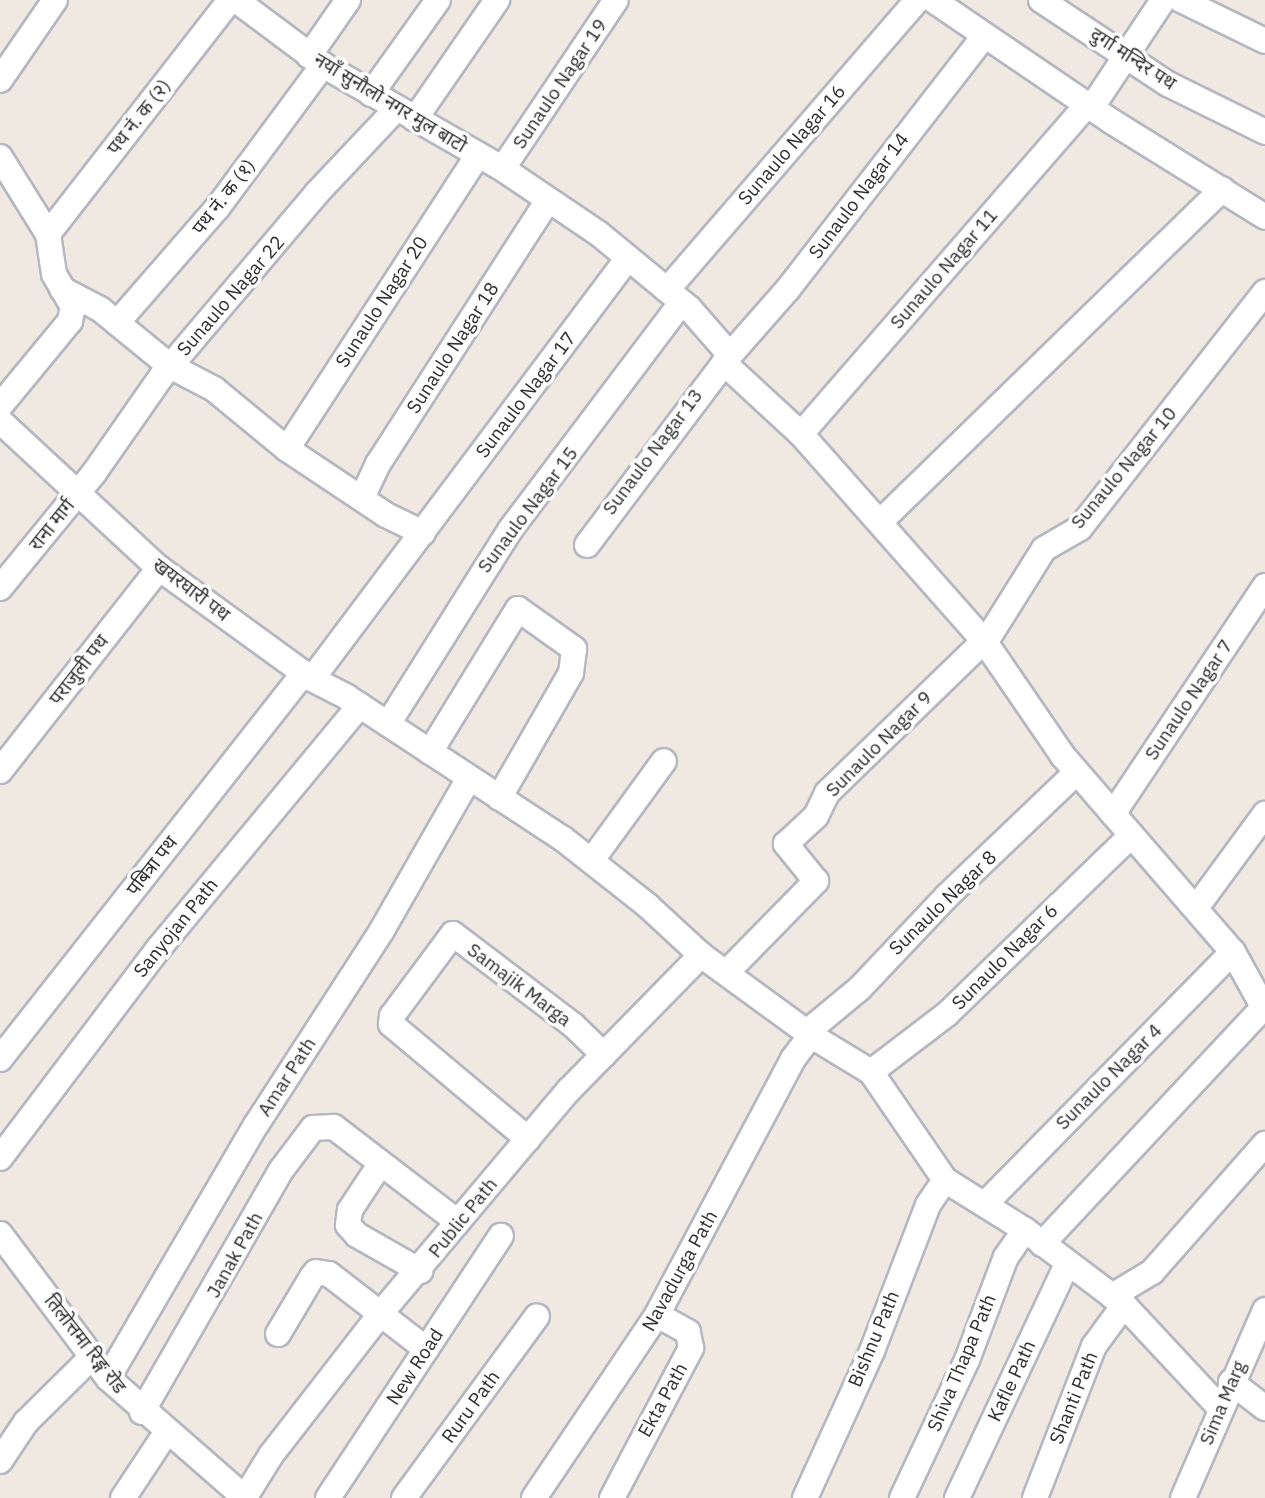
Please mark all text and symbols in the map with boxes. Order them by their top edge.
street label: Sunaulo Nagar 19 [508,15,612,153]
street label: दुर्गा मन्दिर पथ [1086,23,1180,95]
street label: नयाँ सुनौलो नगर मुल बाटो [310,48,470,158]
street label: पथ नं. क (२) [103,75,175,159]
street label: Sunaulo Nagar 16 [734,80,850,210]
street label: Sunaulo Nagar 14 [804,129,914,263]
street label: पथ नं. क (१) [188,155,260,239]
street label: Sunaulo Nagar 11 [886,204,1002,334]
street label: Sunaulo Nagar 22 [173,231,289,361]
street label: Sunaulo Nagar 20 [331,232,433,372]
street label: Sunaulo Nagar 18 [402,278,504,418]
street label: Sunaulo Nagar 17 [471,328,581,462]
street label: Sunaulo Nagar 13 [598,385,708,519]
street label: Sunaulo Nagar 10 [1066,403,1182,533]
street label: Sunaulo Nagar 15 [473,443,583,577]
street label: राना मार्ग [24,495,80,555]
street label: खयरघारी पथ [148,554,234,626]
street label: पराजुली पथ [45,630,113,710]
street label: Sunaulo Nagar 7 [1140,635,1238,765]
street label: Sunaulo Nagar 9 [821,686,937,802]
street label: पबित्रा पथ [122,832,182,900]
street label: Sunaulo Nagar 8 [885,846,1001,960]
street label: Sanyojan Path [129,874,223,982]
street label: Sunaulo Nagar 6 [947,899,1063,1015]
street label: Samajik Marga [463,939,575,1031]
street label: Sunaulo Nagar 4 [1051,1019,1167,1135]
street label: Amar Path [253,1033,321,1121]
street label: Public Path [424,1173,502,1263]
street label: Navadurga Path [637,1207,723,1335]
street label: Janak Path [202,1208,268,1302]
street label: Bishnu Path [844,1288,904,1390]
street label: तिलोत्तमा रिङ्ग रोड [39,1290,131,1398]
street label: Shiva Thapa Path [923,1291,1001,1435]
street label: New Road [382,1325,448,1409]
street label: Kafle Path [983,1337,1041,1425]
street label: Shanti Path [1045,1348,1103,1448]
street label: Sima Marg [1195,1358,1251,1448]
street label: Ekta Path [633,1359,693,1441]
street label: Ruru Path [437,1366,505,1448]

